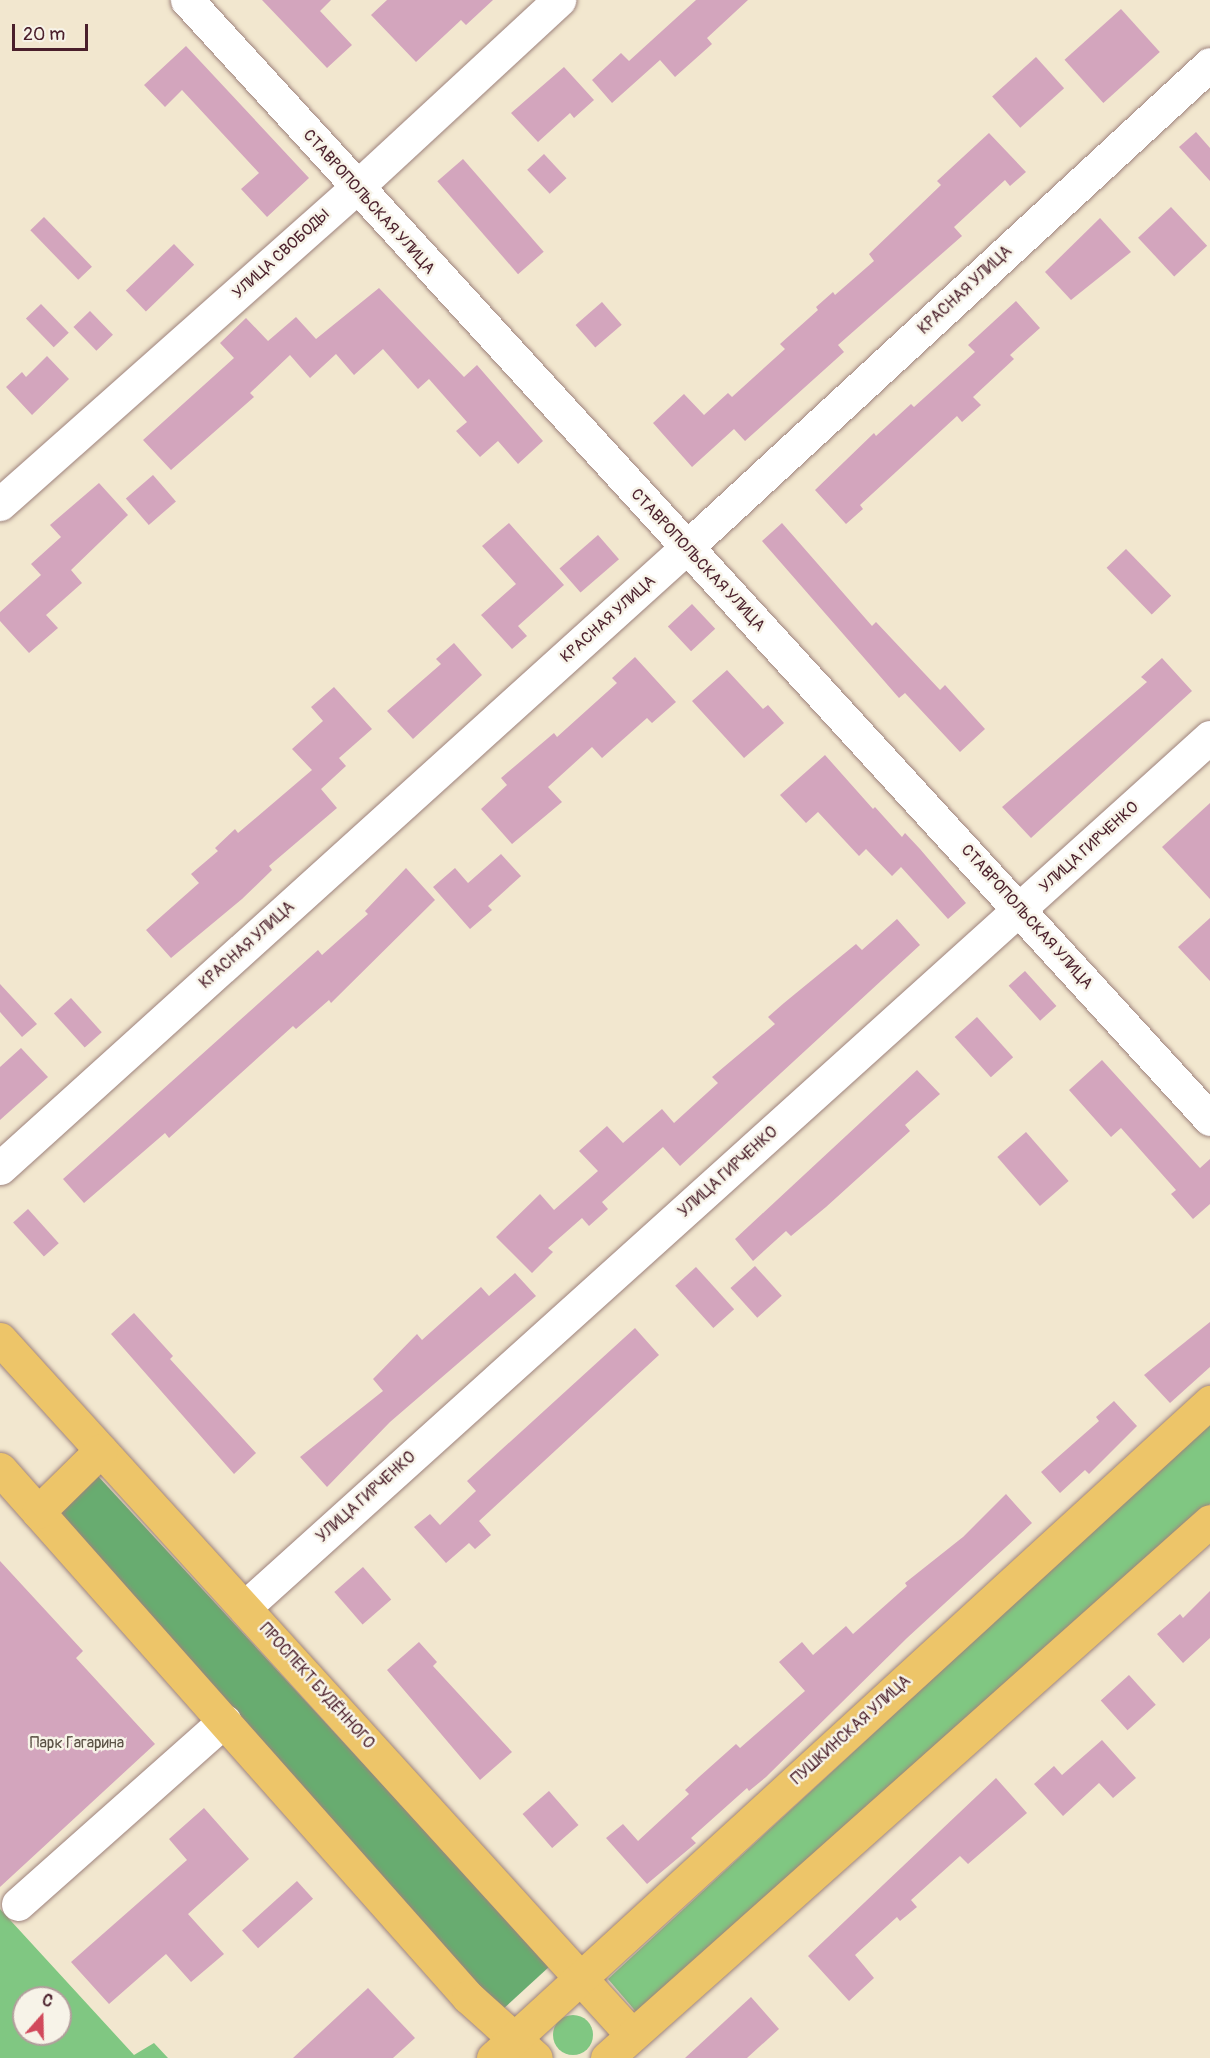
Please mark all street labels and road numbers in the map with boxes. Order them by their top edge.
street label: СТАВРОПОЛЬСКАЯ УЛИЦА [299,126,439,278]
street label: УЛИЦА СВОБОДЫ [229,205,333,303]
street label: КРАСНАЯ УЛИЦА [914,242,1016,338]
street label: СТАВРОПОЛЬСКАЯ УЛИЦА [627,485,769,635]
street label: КРАСНАЯ УЛИЦА [557,571,659,667]
street label: УЛИЦА ГИРЧЕНКО [1036,797,1142,897]
street label: СТАВРОПОЛЬСКАЯ УЛИЦА [957,841,1097,993]
street label: КРАСНАЯ УЛИЦА [196,897,298,993]
street label: УЛИЦА ГИРЧЕНКО [675,1122,781,1222]
street label: УЛИЦА ГИРЧЕНКО [313,1447,419,1547]
street label: ПРОСПЕКТ БУДЁННОГО [256,1619,378,1753]
street label: ПУШКИНСКАЯ УЛИЦА [787,1671,915,1789]

